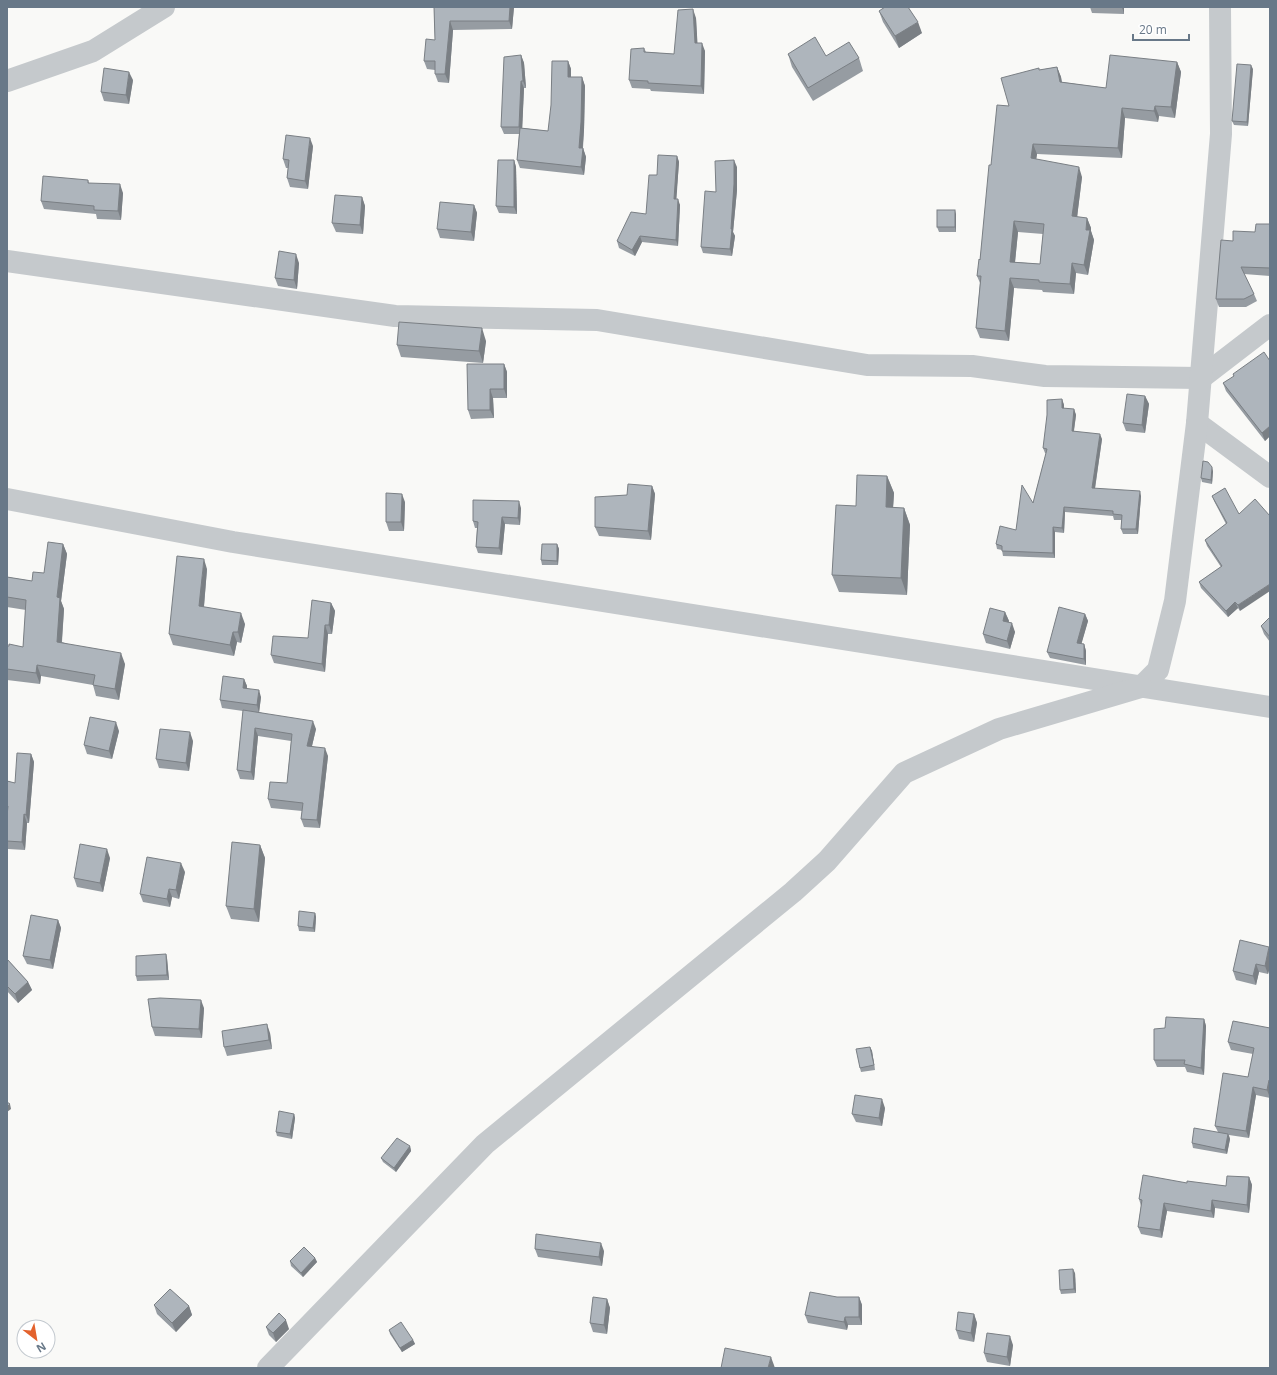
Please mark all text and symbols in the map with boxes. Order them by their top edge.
scale bar [1133,16,1189,42]
text: 20 m [1139,21,1167,38]
north arrow [16,1319,56,1359]
text: N [34,1339,49,1357]

